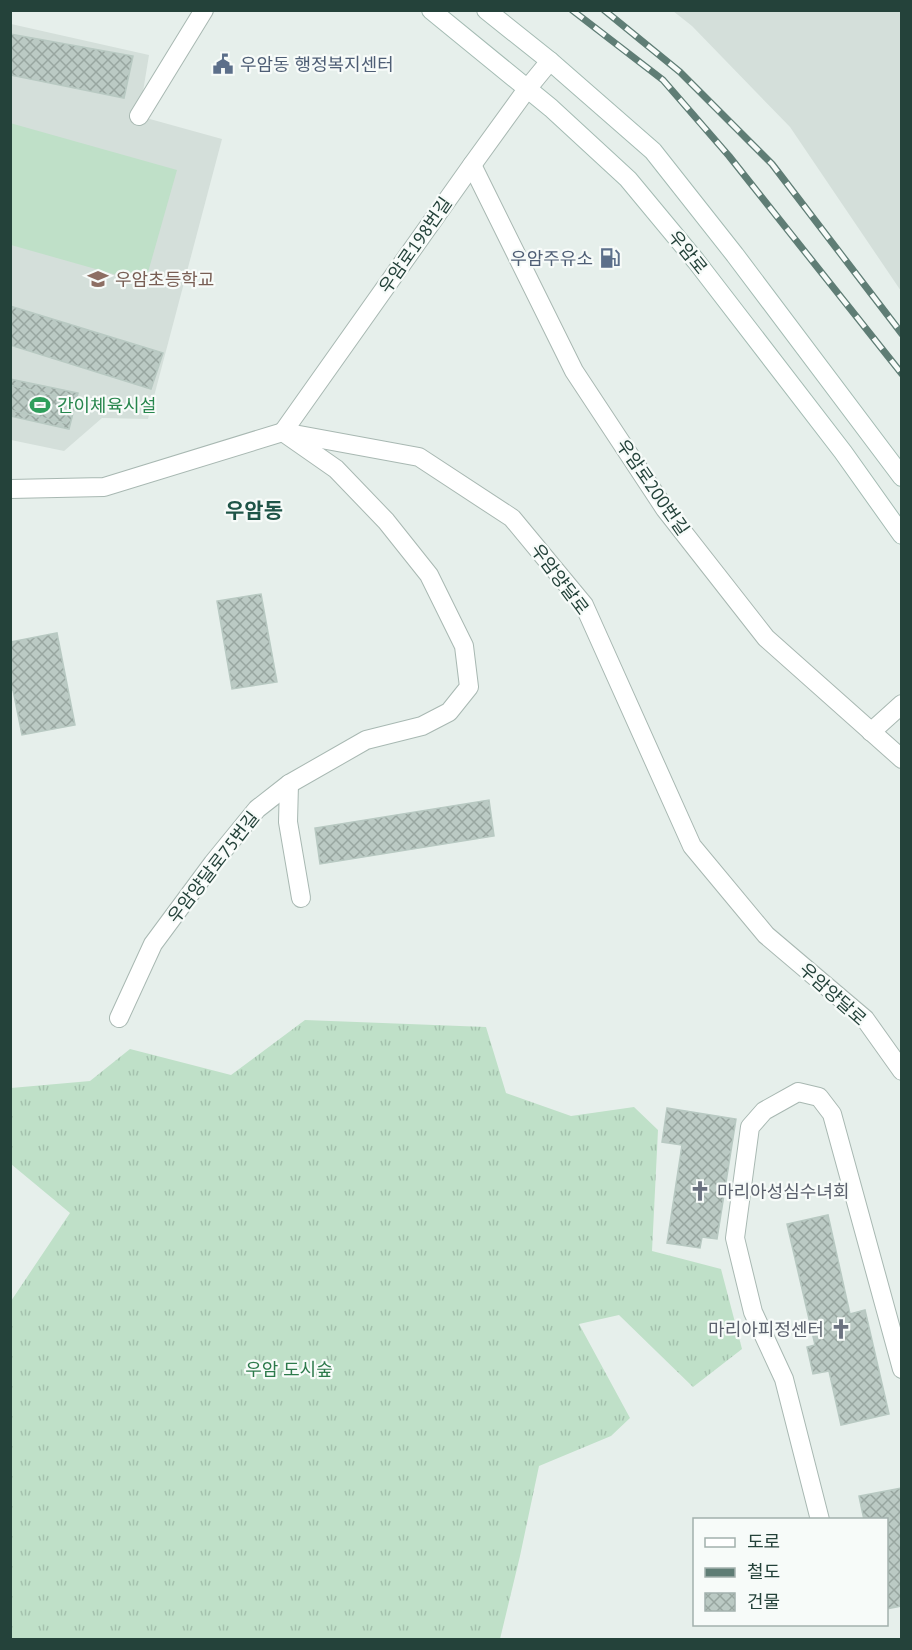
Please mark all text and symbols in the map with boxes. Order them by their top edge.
public building icon: 우암동 행정복지센터 [211,52,235,76]
place label: 우암동 행정복지센터 [240,53,394,76]
street label: 우암로198번길 [373,192,457,298]
street label: 우암로 [663,225,713,279]
fuel station icon: 우암주유소 [598,246,622,270]
place label: 우암주유소 [510,247,593,270]
school or university icon: 우암초등학교 [86,267,110,291]
place label: 우암초등학교 [115,268,214,291]
sports icon: 간이체육시설 [28,393,52,417]
place label: 간이체육시설 [57,394,156,417]
street label: 우암로200번길 [611,434,695,540]
district label: 우암동 [225,497,283,524]
street label: 우암양달로 [526,539,594,619]
street label: 우암양달로75번길 [162,807,264,927]
street label: 우암양달로 [795,958,871,1030]
church icon: 마리아성심수녀회 [688,1179,712,1203]
place label: 마리아성심수녀회 [717,1180,849,1203]
church icon: 마리아피정센터 [829,1317,853,1341]
place label: 마리아피정센터 [708,1318,824,1341]
park label: 우암 도시숲 [245,1358,333,1381]
legend [693,1518,888,1626]
text: 도로 [747,1530,780,1553]
text: 철도 [747,1560,780,1583]
text: 건물 [747,1590,780,1613]

